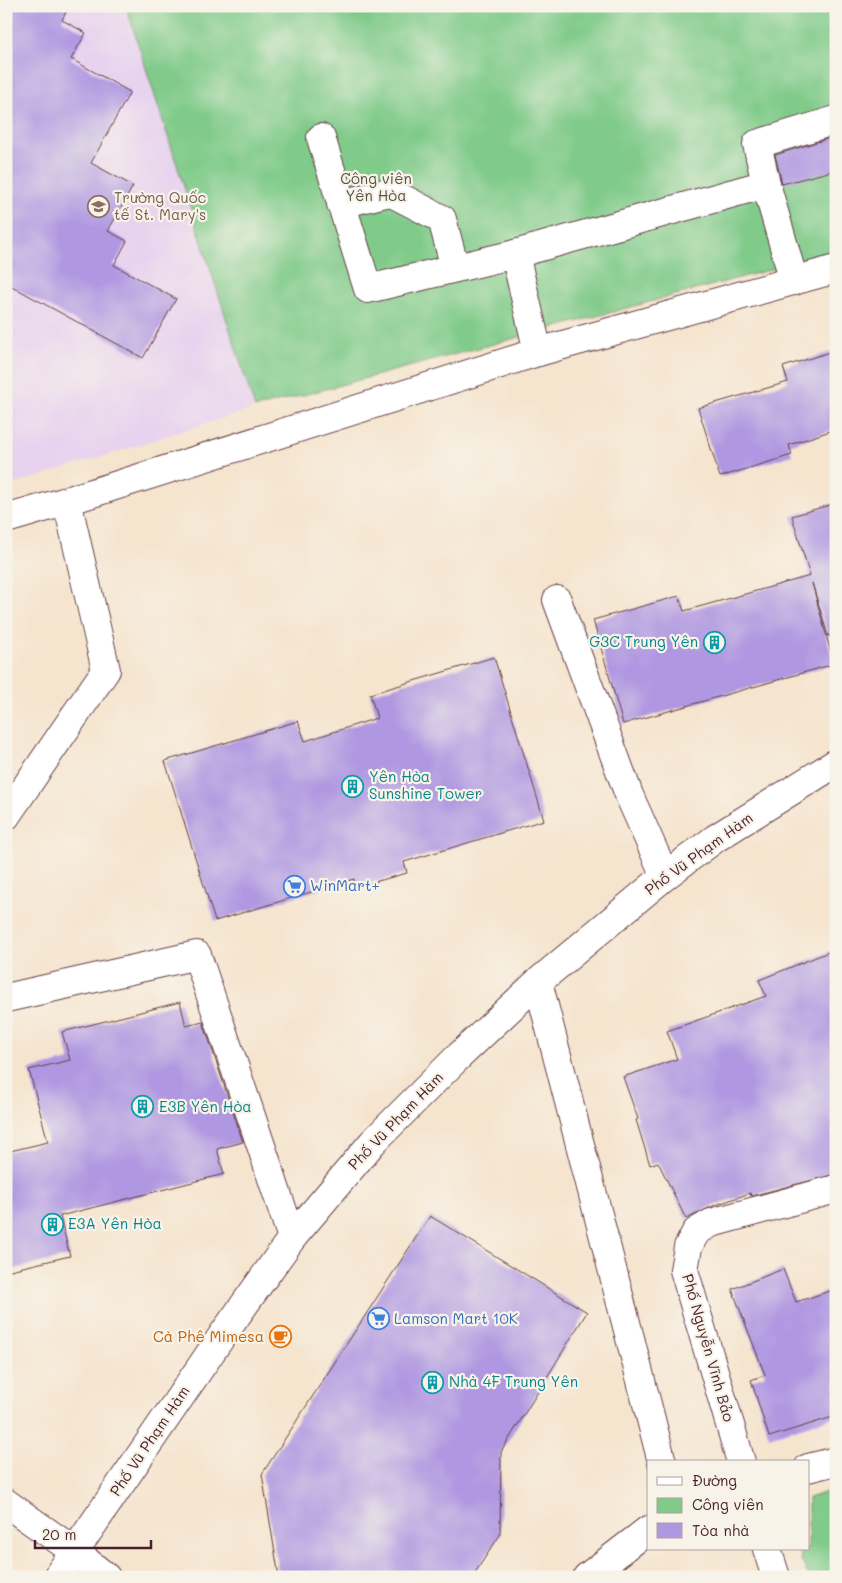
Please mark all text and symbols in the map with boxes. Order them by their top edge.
park label: Công viên Yên Hòa [340,168,412,205]
place label: Trường Quốc tế St. Mary's [114,187,207,224]
school or university icon: Trường Quốc tế St. Mary's [86,195,110,219]
building icon: G3C Trung Yên [702,630,726,654]
place label: G3C Trung Yên [589,631,698,651]
place label: Yên Hòa Sunshine Tower [369,766,482,803]
building icon: Yên Hòa Sunshine Tower [341,774,365,798]
street label: Phố Vũ Phạm Hàm [640,807,756,899]
supermarket icon: WinMart+ [282,874,306,898]
place label: WinMart+ [310,875,380,895]
street label: Phố Vũ Phạm Hàm [343,1067,447,1174]
building icon: E3B Yên Hòa [131,1095,155,1119]
place label: E3B Yên Hòa [159,1096,252,1116]
building icon: E3A Yên Hòa [40,1212,64,1236]
place label: E3A Yên Hòa [68,1213,162,1233]
street label: Phố Nguyễn Vĩnh Bảo [678,1271,740,1424]
supermarket icon: Lamson Mart 10K [366,1307,390,1331]
place label: Lamson Mart 10K [394,1308,518,1328]
cafe icon: Cà Phê Mimesa [268,1325,292,1349]
place label: Cà Phê Mimesa [153,1326,264,1346]
building icon: Nhà 4F Trung Yên [421,1370,445,1394]
place label: Nhà 4F Trung Yên [449,1371,578,1391]
street label: Phố Vũ Phạm Hàm [105,1381,194,1499]
legend [647,1460,810,1550]
text: Đường [692,1470,737,1490]
text: Công viên [692,1494,764,1514]
scale bar [35,1518,151,1550]
text: Tòa nhà [692,1520,750,1540]
text: 20 m [42,1524,76,1544]

